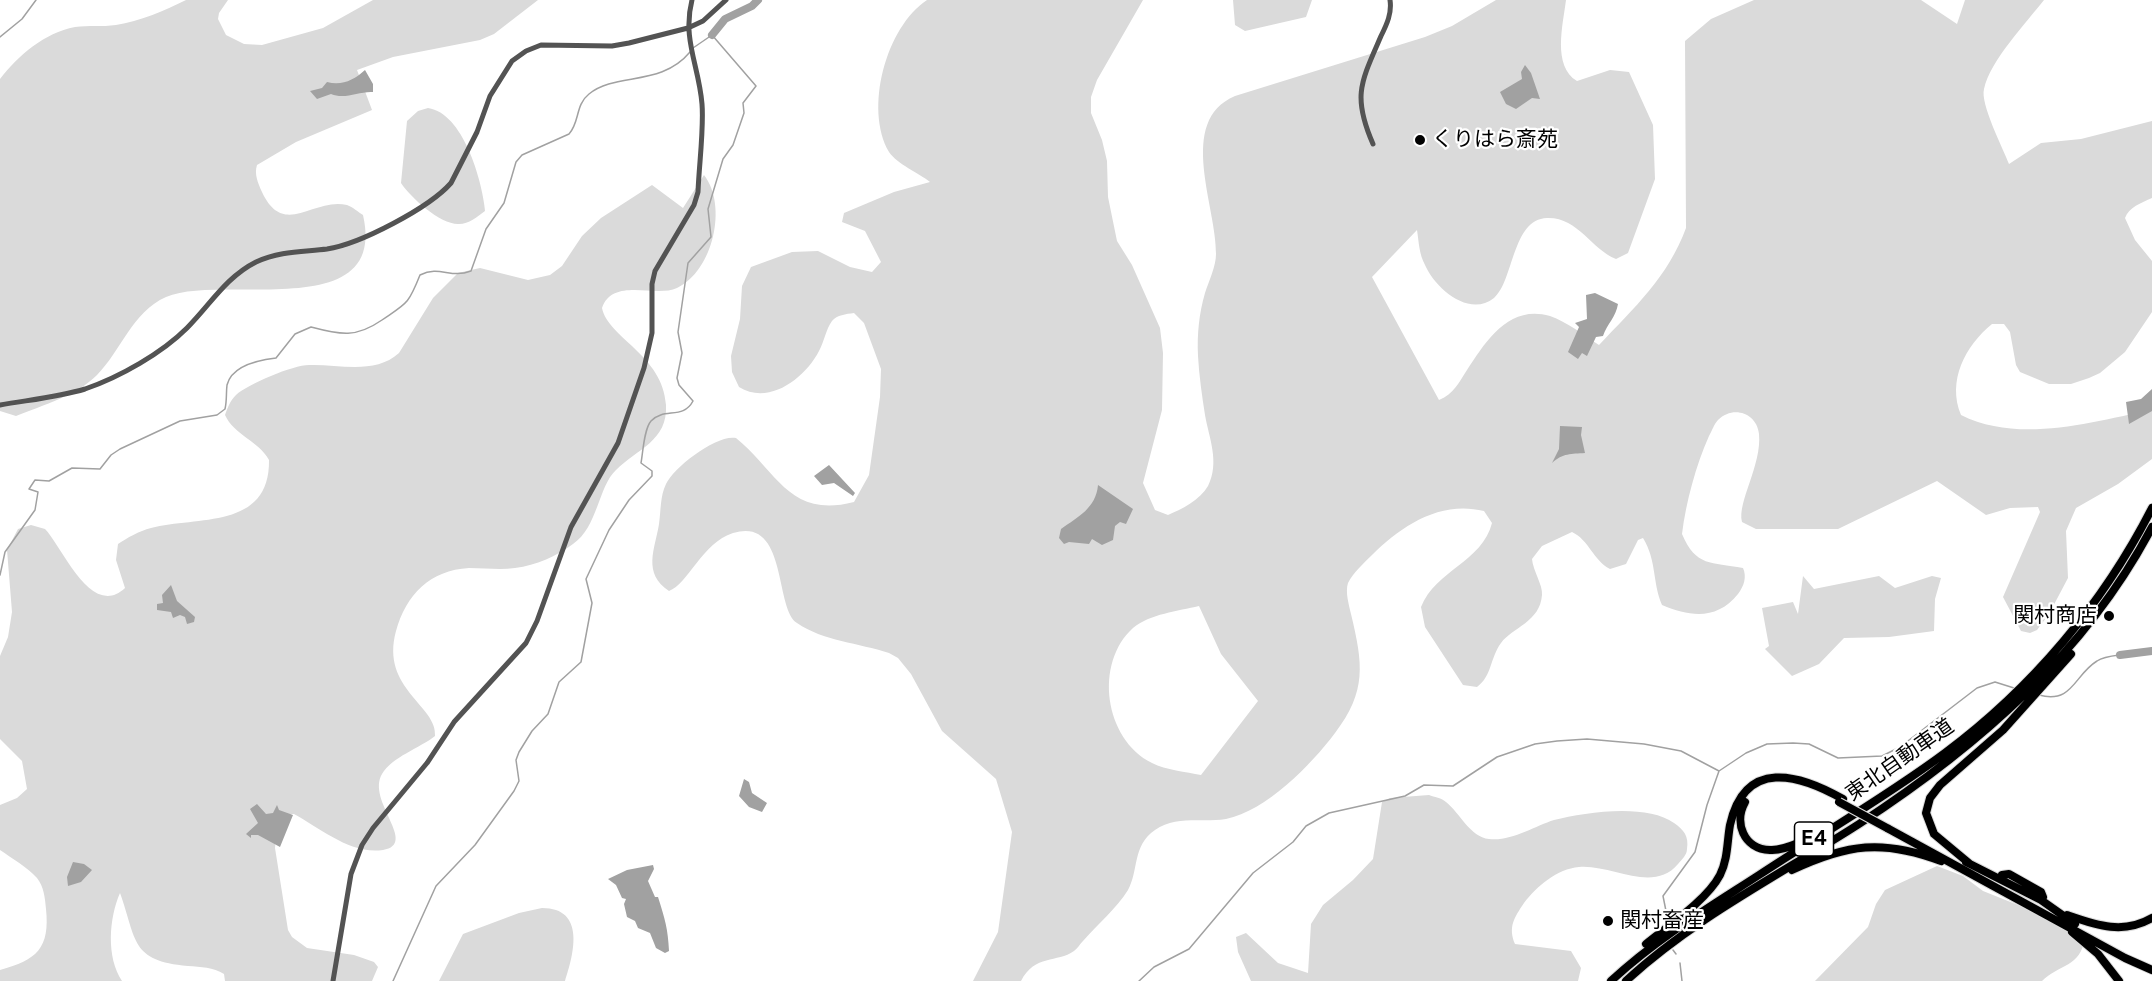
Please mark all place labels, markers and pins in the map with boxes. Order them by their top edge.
place label: くりはら斎苑 [1432,127,1558,153]
marker: くりはら斎苑 [1413,133,1427,147]
place label: 関村商店 [2013,603,2097,629]
marker: 関村商店 [2102,609,2116,623]
place label: 関村畜産 [1620,908,1704,934]
marker: 関村畜産 [1601,914,1615,928]

